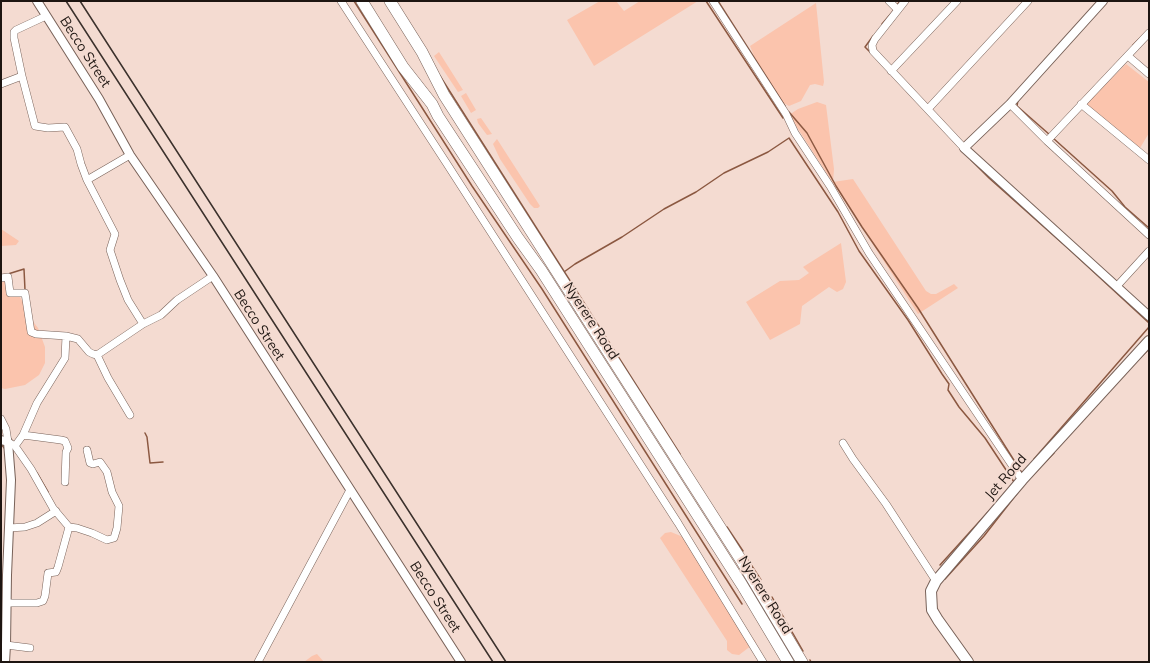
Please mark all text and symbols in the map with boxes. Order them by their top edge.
street label: Becco Street [56,13,114,91]
street label: Nyerere Road [560,279,622,363]
street label: Becco Street [230,286,288,364]
street label: Jet Road [982,451,1030,503]
street label: Nyerere Road [734,553,796,637]
street label: Becco Street [406,558,464,636]

